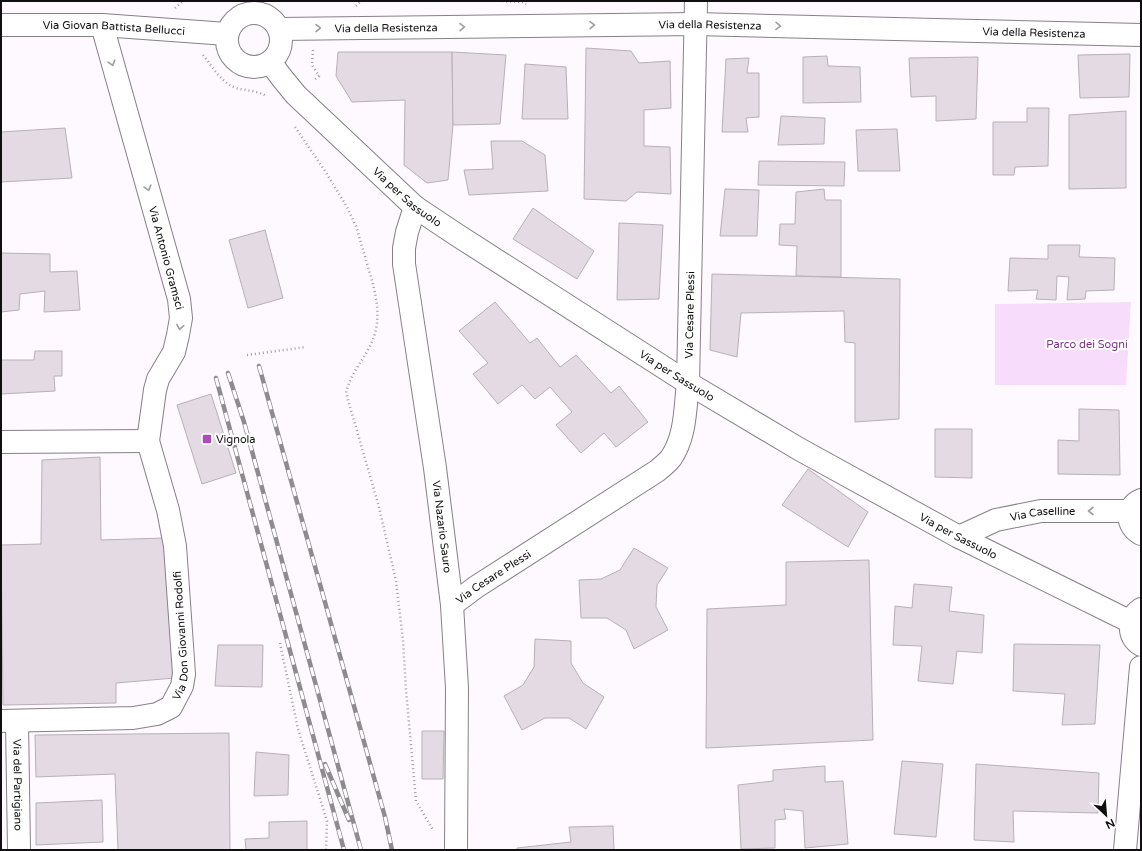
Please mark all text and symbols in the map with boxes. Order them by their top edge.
street label: Via della Resistenza [658,17,762,32]
street label: Via Giovan Battista Bellucci [43,18,185,37]
street label: Via della Resistenza [334,21,438,35]
one-way arrow [589,21,595,29]
one-way arrow [775,21,781,30]
one-way arrow [459,22,465,31]
one-way arrow [315,24,321,33]
street label: Via della Resistenza [982,25,1086,40]
one-way arrow [108,60,116,66]
street label: Via per Sassuolo [370,164,444,230]
one-way arrow [143,184,152,191]
street label: Via Antonio Gramsci [146,205,186,311]
street label: Via Cesare Plessi [682,271,697,359]
one-way arrow [176,324,184,330]
park label: Parco dei Sogni [1046,338,1128,351]
street label: Via per Sassuolo [637,347,717,404]
marker: Vignola [201,433,213,445]
place label: Vignola [216,433,256,446]
street label: Via Nazario Sauro [430,480,454,574]
street label: Via Caselline [1009,504,1075,524]
one-way arrow [1088,507,1094,515]
street label: Via per Sassuolo [917,510,1000,562]
street label: Via Cesare Plessi [453,547,533,606]
street label: Via Don Giovanni Rodolfi [169,571,190,702]
street label: Via del Partigiano [11,739,25,831]
north arrow [1086,795,1126,835]
text: N [1103,816,1117,831]

